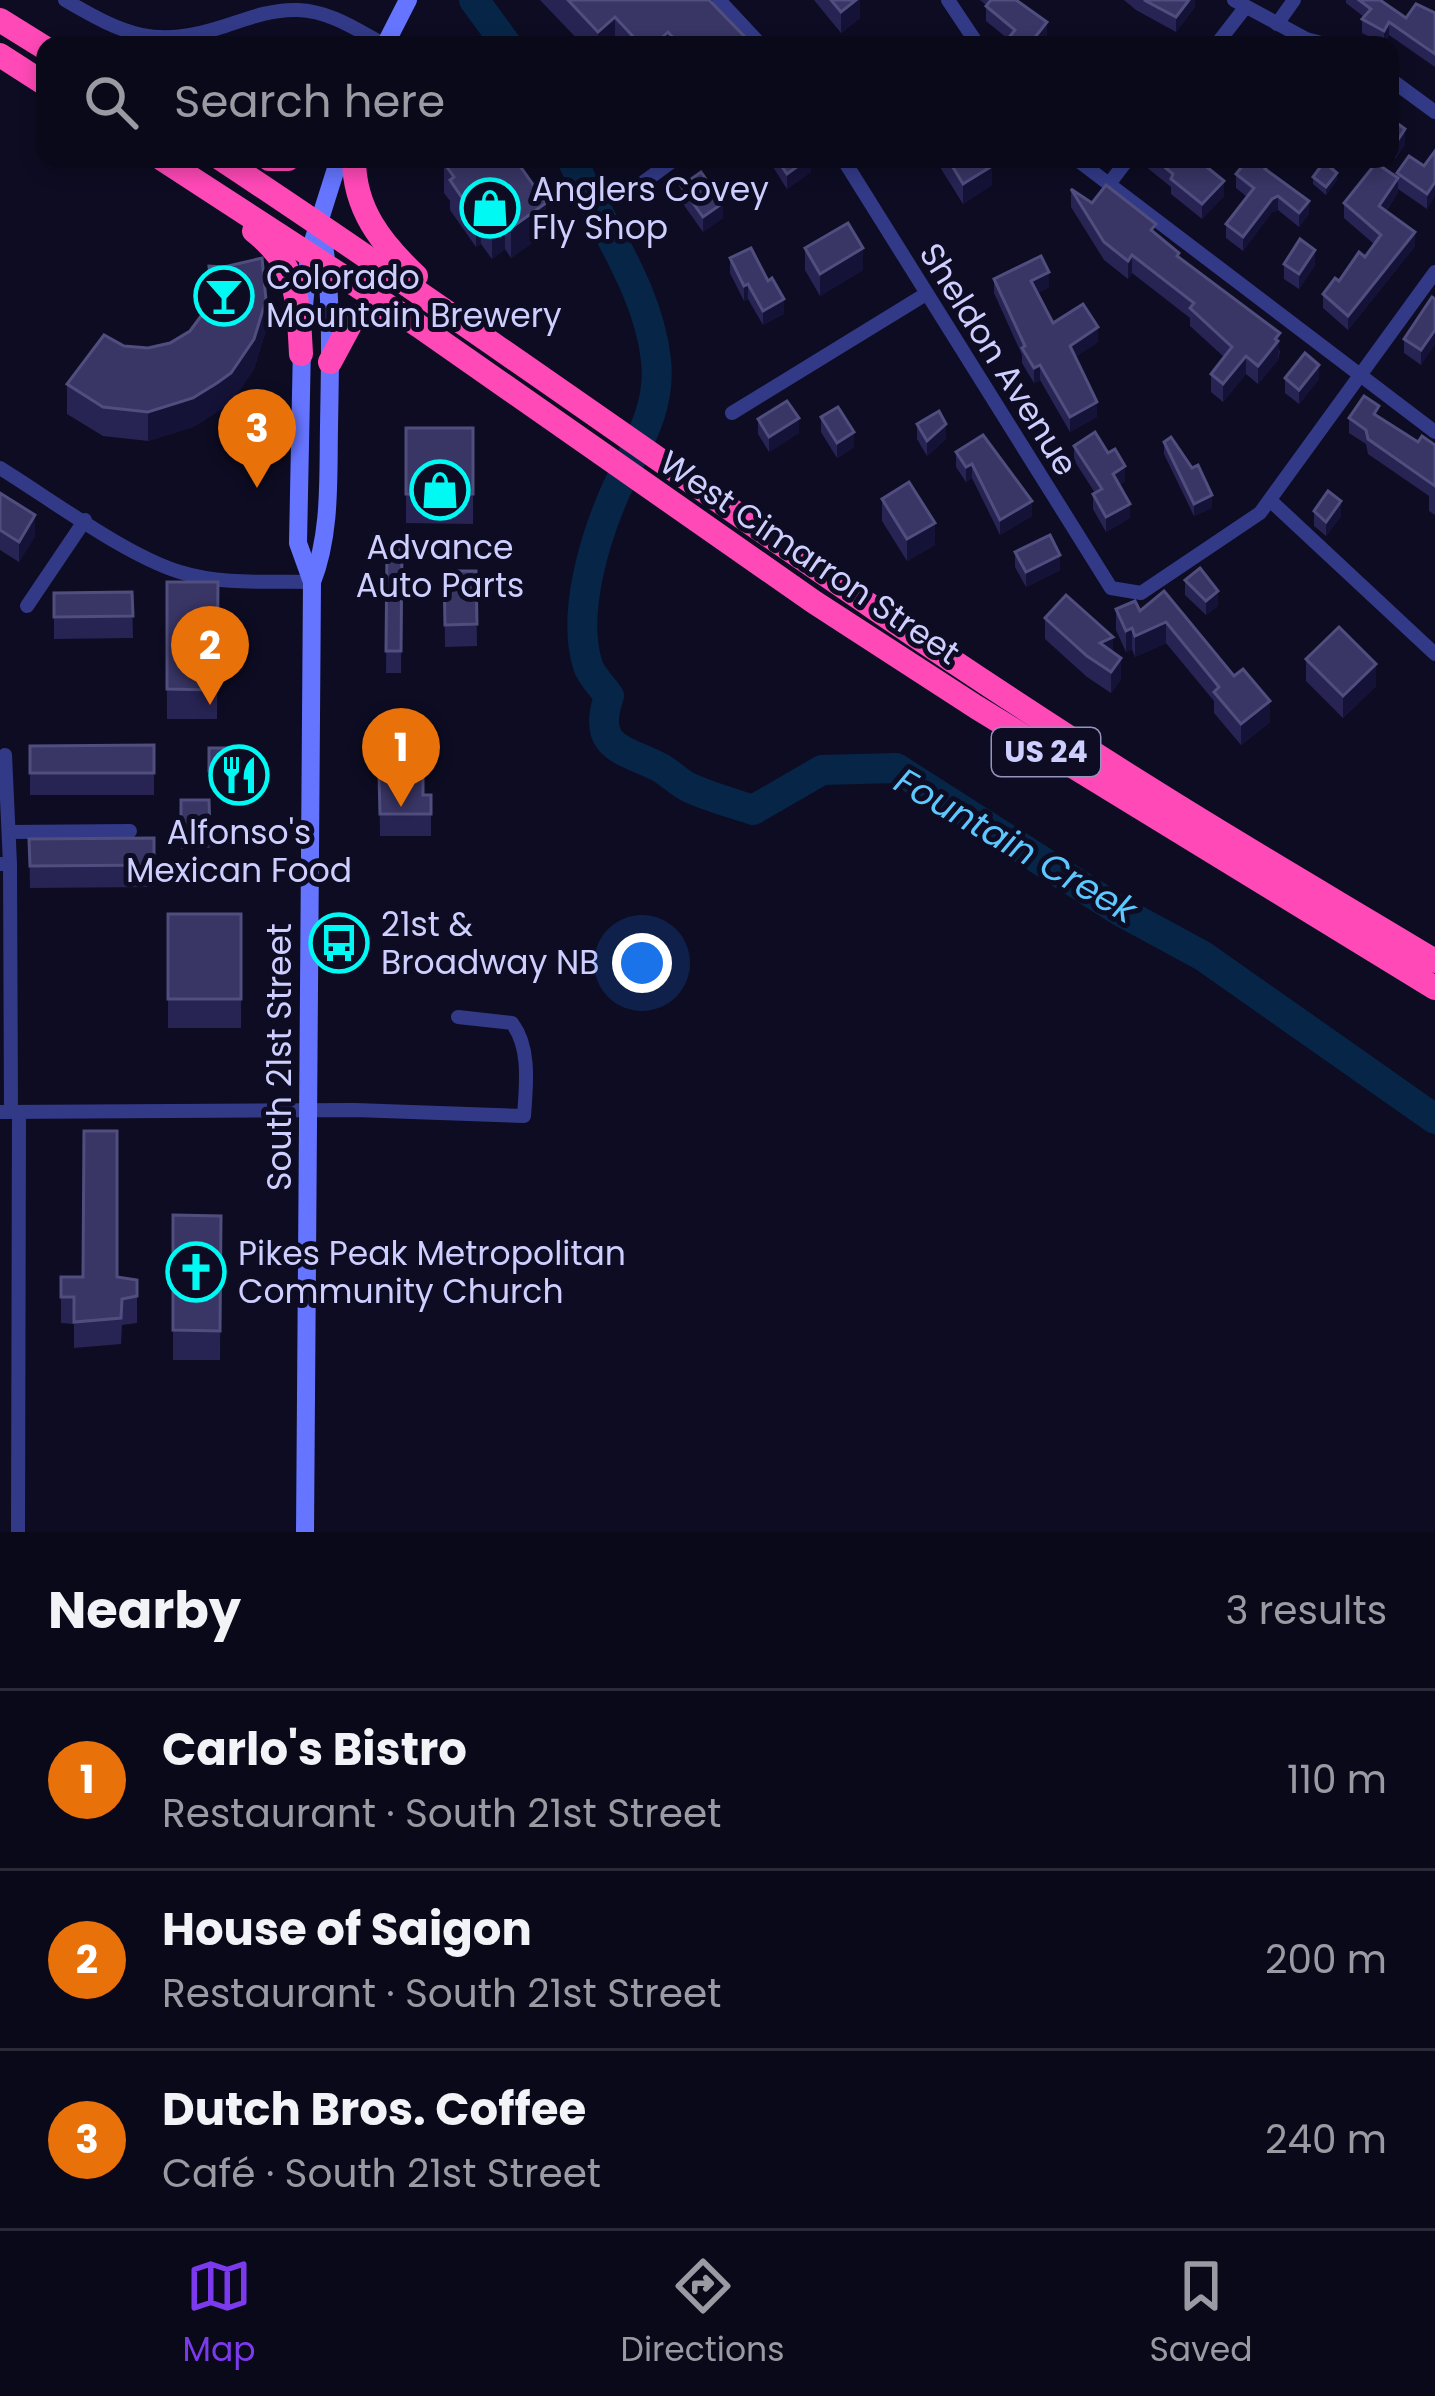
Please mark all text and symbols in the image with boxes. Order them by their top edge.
search box [36,36,1399,168]
icon: search [78,69,144,135]
text: Search here [174,70,445,133]
place label: Anglers Covey Fly Shop [532,166,769,251]
shop icon: Anglers Covey Fly Shop [459,177,521,239]
street label: Sheldon Avenue [908,234,1089,485]
place label: Colorado Mountain Brewery [266,254,562,339]
bar icon: Colorado Mountain Brewery [193,265,255,327]
pin: 3 [218,389,296,488]
street label: West Cimarron Street [650,439,969,676]
shop icon: Advance Auto Parts [409,459,471,521]
place label: Advance Auto Parts [356,524,524,609]
pin: 2 [171,606,249,705]
pin: 1 [362,708,440,807]
road number: US 24 [992,728,1100,776]
restaurant icon: Alfonso's Mexican Food [208,744,270,806]
water label: Fountain Creek [885,755,1147,936]
place label: Alfonso's Mexican Food [126,809,352,894]
place label: 21st & Broadway NB [381,901,599,986]
bus stop icon: 21st & Broadway NB [308,912,370,974]
street label: South 21st Street [256,923,303,1191]
your location [612,933,672,993]
place label: Pikes Peak Metropolitan Community Church [238,1230,626,1315]
church icon: Pikes Peak Metropolitan Community Church [165,1241,227,1303]
text: Nearby [48,1574,241,1646]
text: 3 results [1225,1583,1387,1638]
text: Carlo's Bistro [162,1718,467,1781]
text: 1 [80,1752,94,1807]
text: 110 m [1287,1752,1387,1807]
text: Restaurant · South 21st Street [162,1786,721,1841]
text: House of Saigon [162,1898,532,1961]
text: 2 [76,1932,98,1987]
text: 200 m [1265,1932,1387,1987]
text: Restaurant · South 21st Street [162,1966,721,2021]
text: Dutch Bros. Coffee [162,2078,586,2141]
text: 3 [75,2112,99,2167]
text: 240 m [1265,2112,1387,2167]
text: Café · South 21st Street [162,2146,601,2201]
tab: Map [183,2253,256,2375]
tab: Directions [621,2253,784,2375]
tab: Saved [1150,2253,1252,2375]

